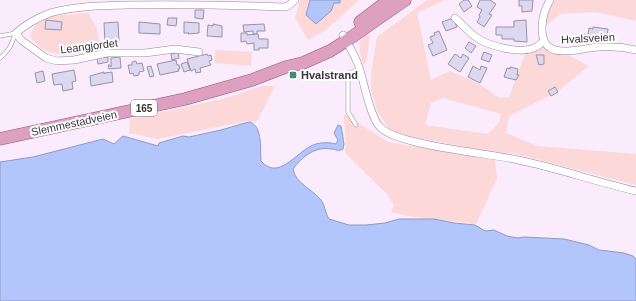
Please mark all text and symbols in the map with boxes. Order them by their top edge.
street label: Hvalsveien [561,31,615,45]
street label: Leangjordet [59,37,119,55]
place label: Hvalstrand [301,69,358,81]
marker: Hvalstrand [288,70,298,80]
road number: 165 [131,100,157,116]
street label: Slemmestadveien [30,108,118,138]

